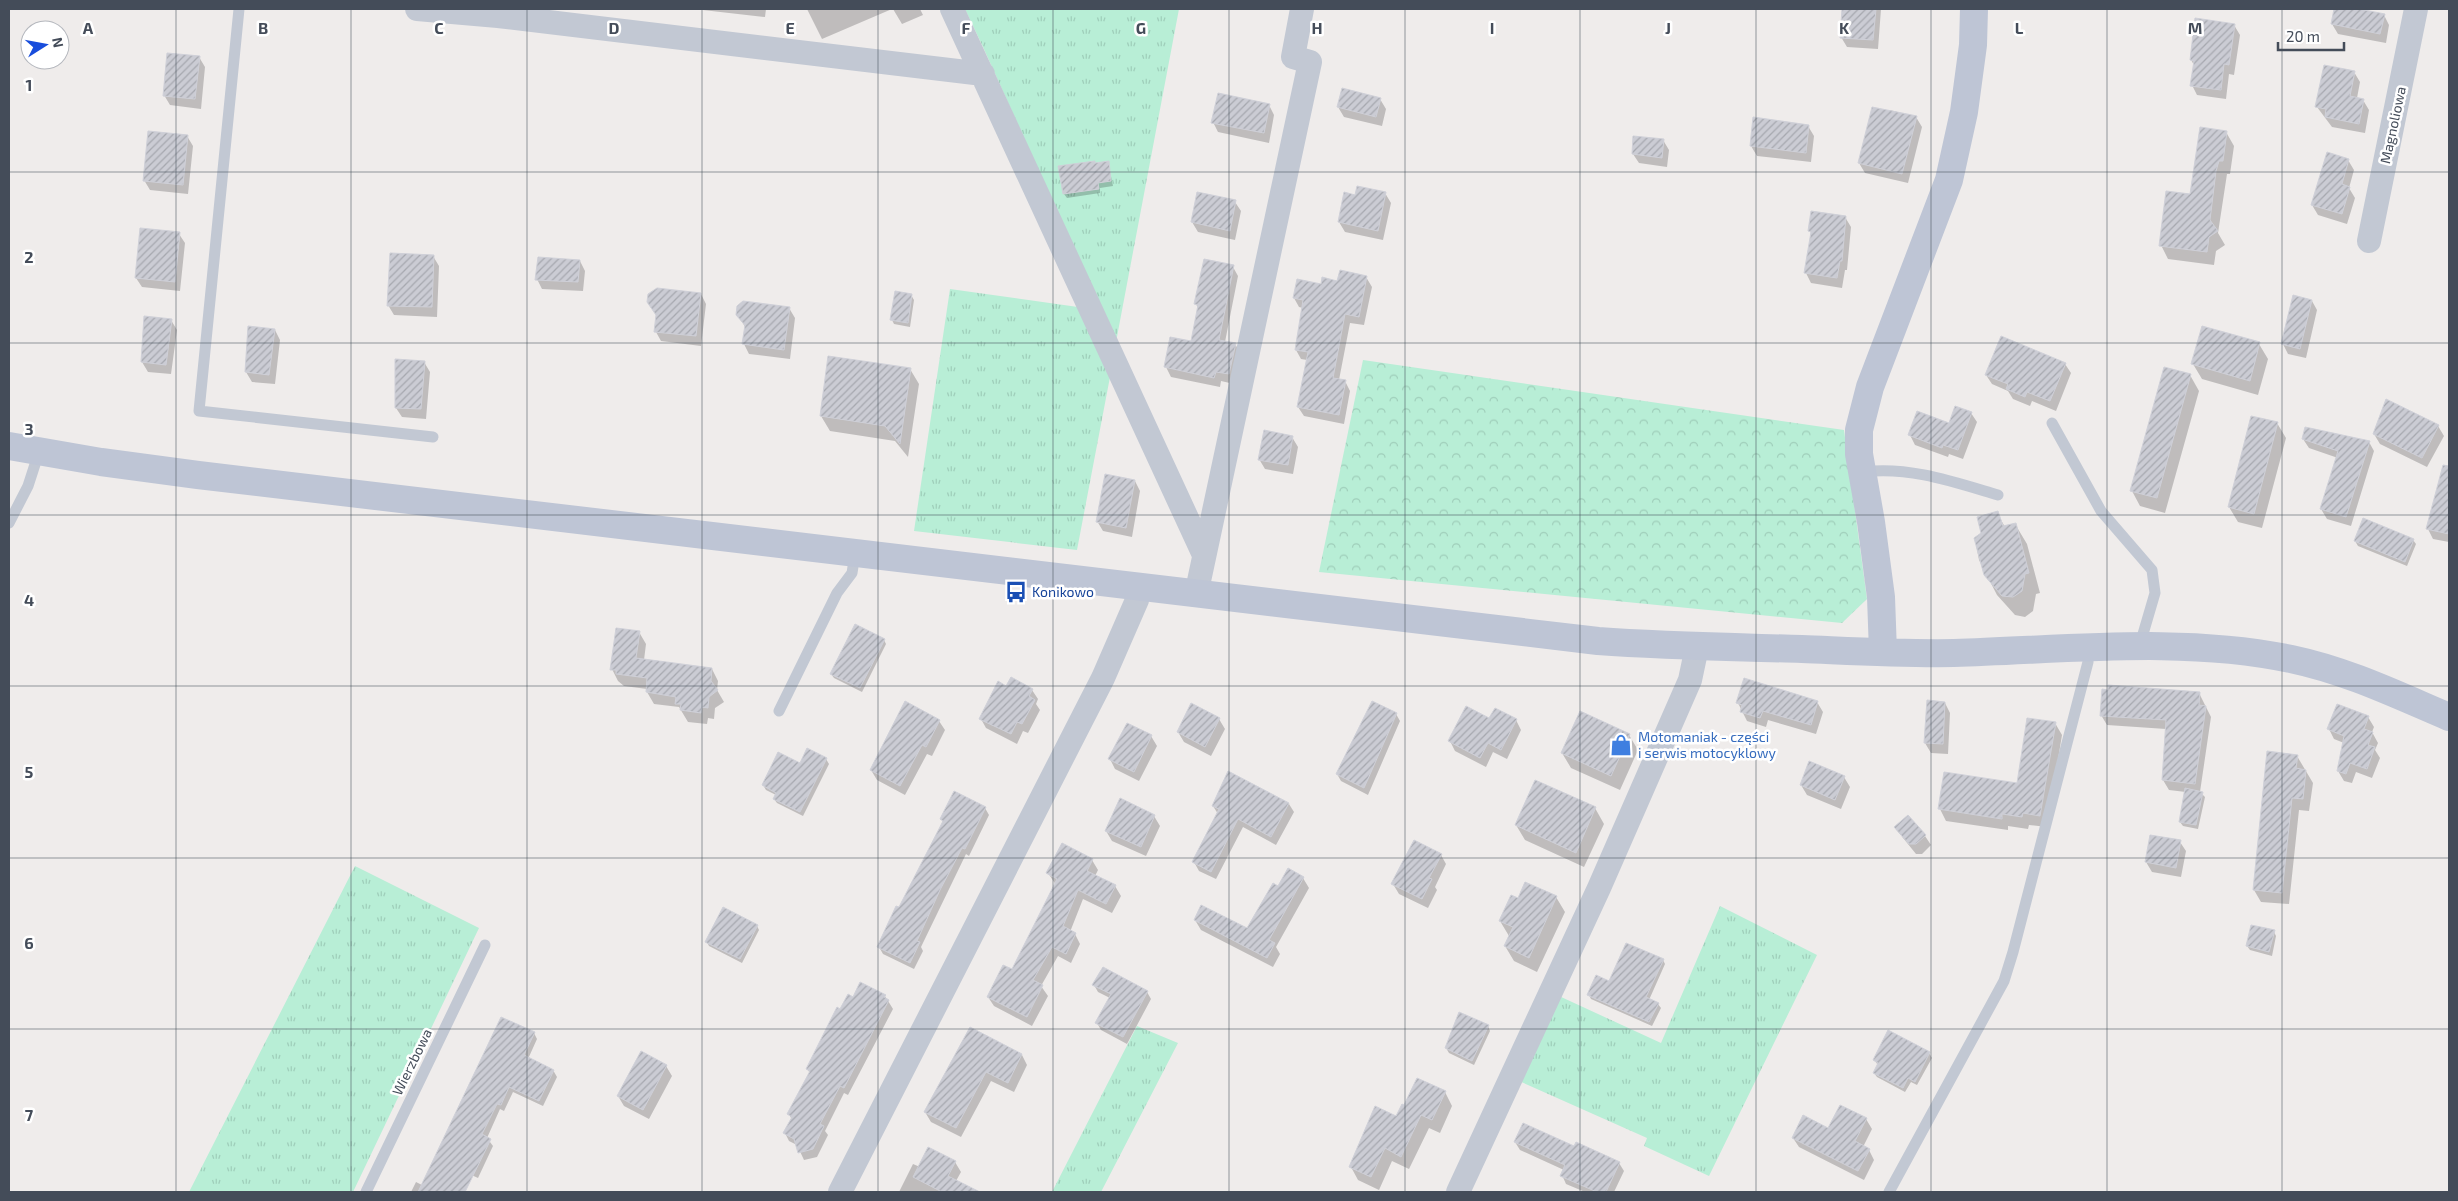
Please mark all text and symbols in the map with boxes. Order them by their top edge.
text: A [83,18,94,37]
text: B [258,18,268,37]
text: C [434,18,444,37]
text: D [609,18,620,37]
text: E [785,18,795,37]
text: F [962,18,971,37]
text: G [1136,18,1146,37]
text: H [1311,18,1323,37]
text: I [1490,18,1494,37]
text: J [1665,18,1671,37]
text: K [1839,18,1850,37]
text: L [2015,18,2024,37]
text: M [2188,18,2202,37]
north arrow [20,20,70,70]
scale bar [2278,20,2344,52]
text: 20 m [2286,27,2320,45]
text: N [49,36,68,49]
text: 1 [26,75,32,94]
street label: Magnoliowa [2376,85,2409,165]
text: 2 [24,247,34,266]
text: 3 [24,419,34,438]
bus stop icon: Konikowo [1003,579,1029,605]
place label: Konikowo [1032,583,1094,600]
text: 4 [24,590,34,609]
place label: Motomaniak - części i serwis motocyklowy [1638,728,1777,761]
shop icon: Motomaniak - części i serwis motocyklowy [1608,732,1634,758]
text: 5 [25,762,34,781]
text: 6 [24,933,34,952]
street label: Wierzbowa [388,1026,435,1098]
text: 7 [25,1105,34,1124]

